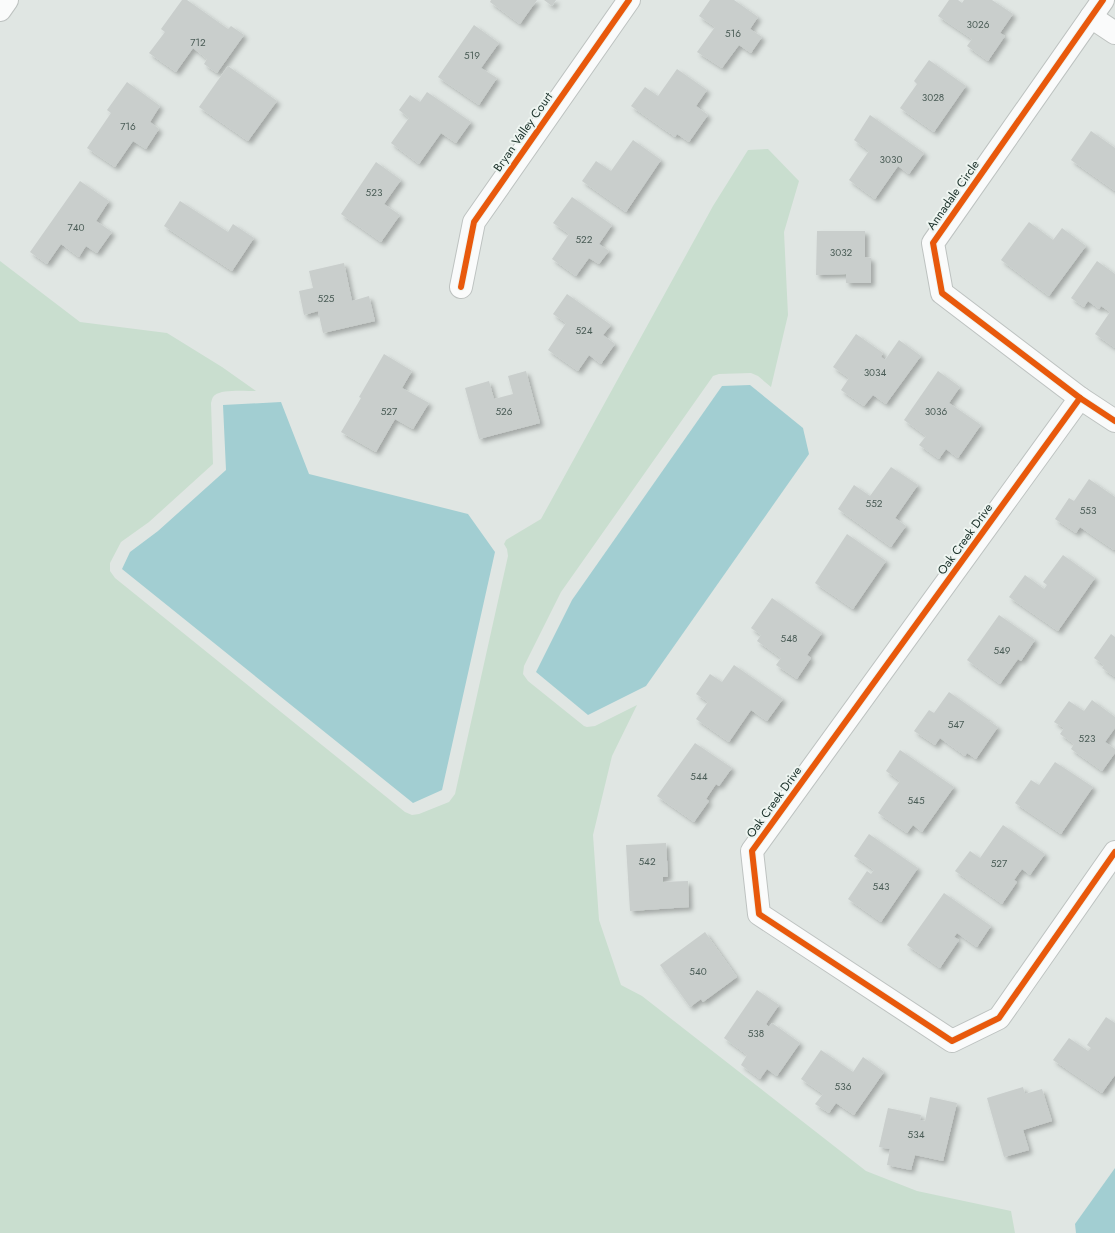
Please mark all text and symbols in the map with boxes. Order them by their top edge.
house number: 3026 [967,17,990,32]
house number: 516 [725,26,741,41]
house number: 712 [190,35,206,50]
house number: 519 [464,48,480,63]
street label: Bryan Valley Court [489,89,557,175]
house number: 3028 [922,90,944,105]
house number: 716 [120,119,136,134]
house number: 3030 [880,152,902,167]
street label: Annadale Circle [922,156,984,234]
house number: 523 [366,185,383,200]
house number: 740 [67,220,85,235]
house number: 522 [575,232,593,247]
house number: 3032 [830,245,853,260]
house number: 525 [318,291,335,306]
house number: 524 [575,323,593,338]
house number: 3034 [864,365,887,380]
house number: 527 [381,404,398,419]
house number: 526 [495,404,513,419]
house number: 3036 [925,404,948,419]
house number: 552 [866,496,883,511]
street label: Oak Creek Drive [933,500,997,578]
house number: 553 [1080,503,1097,518]
house number: 548 [781,631,797,646]
house number: 549 [993,643,1011,658]
house number: 547 [948,717,965,732]
house number: 523 [1079,731,1096,746]
street label: Oak Creek Drive [742,763,806,841]
house number: 544 [690,769,708,784]
house number: 545 [907,793,925,808]
house number: 542 [638,854,656,869]
house number: 527 [991,856,1008,871]
house number: 543 [873,879,890,894]
house number: 540 [689,964,707,979]
house number: 538 [748,1026,764,1041]
house number: 536 [835,1079,852,1094]
house number: 534 [908,1127,925,1142]

